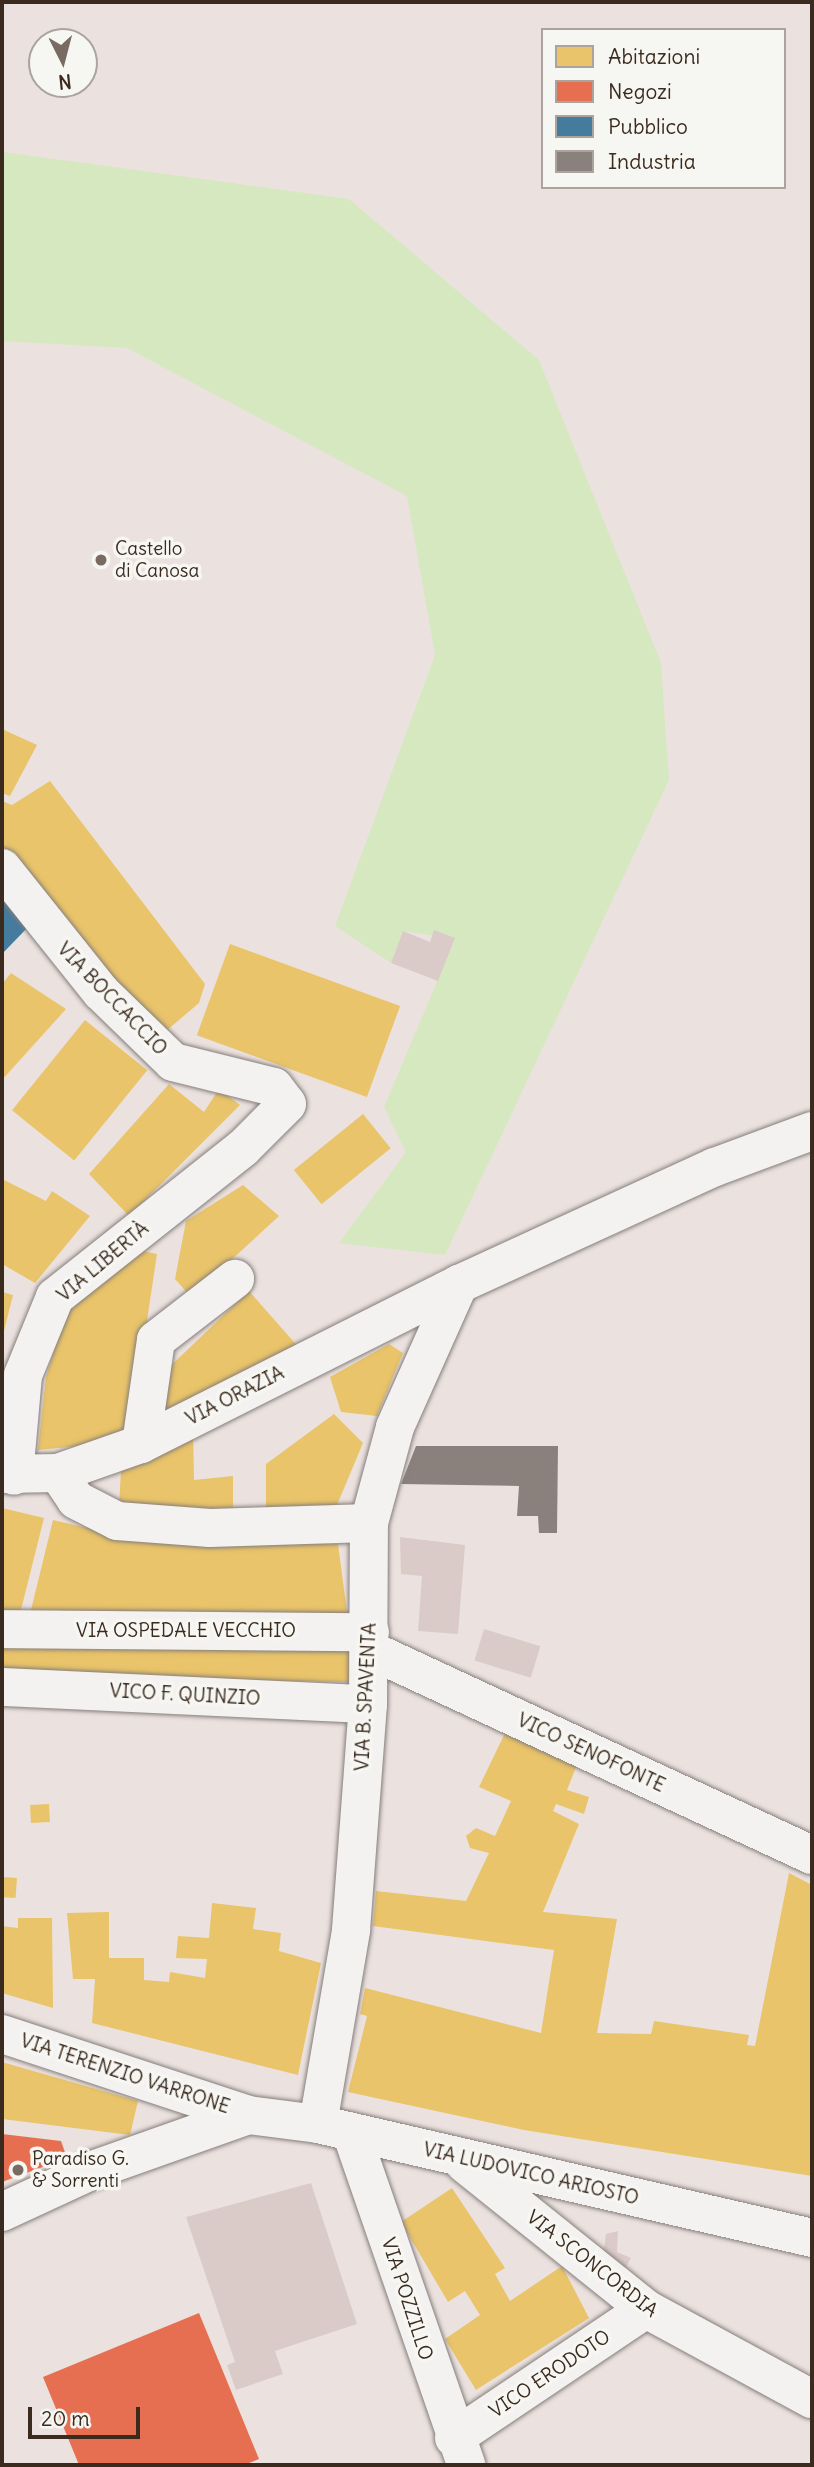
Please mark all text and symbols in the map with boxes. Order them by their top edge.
north arrow [28,28,98,98]
legend [541,28,786,189]
text: Abitazioni [608,43,700,70]
text: N [57,69,73,95]
text: Negozi [608,78,672,105]
text: Pubblico [608,113,688,140]
text: Industria [608,148,696,175]
place label: Castello di Canosa [115,538,199,582]
marker: Castello di Canosa [93,552,109,568]
street label: VIA BOCCACCIO [52,938,172,1060]
street label: VIA LIBERTÀ [53,1217,153,1307]
street label: VIA ORAZIA [182,1362,288,1430]
street label: VIA OSPEDALE VECCHIO [76,1620,296,1642]
street label: VIA B. SPAVENTA [351,1622,381,1772]
street label: VICO F. QUINZIO [109,1680,261,1710]
street label: VICO SENOFONTE [514,1709,668,1797]
street label: VIA TERENZIO VARRONE [17,2029,233,2119]
street label: VIA LUDOVICO ARIOSTO [421,2138,641,2210]
place label: Paradiso G. & Sorrenti [32,2148,129,2192]
marker: Paradiso G. & Sorrenti [10,2162,26,2178]
street label: VIA SCONCORDIA [522,2206,662,2322]
street label: VIA POZZILLO [377,2235,437,2363]
street label: VICO ERODOTO [485,2325,615,2423]
scale bar [32,2394,144,2438]
text: 20 m [41,2405,90,2432]

